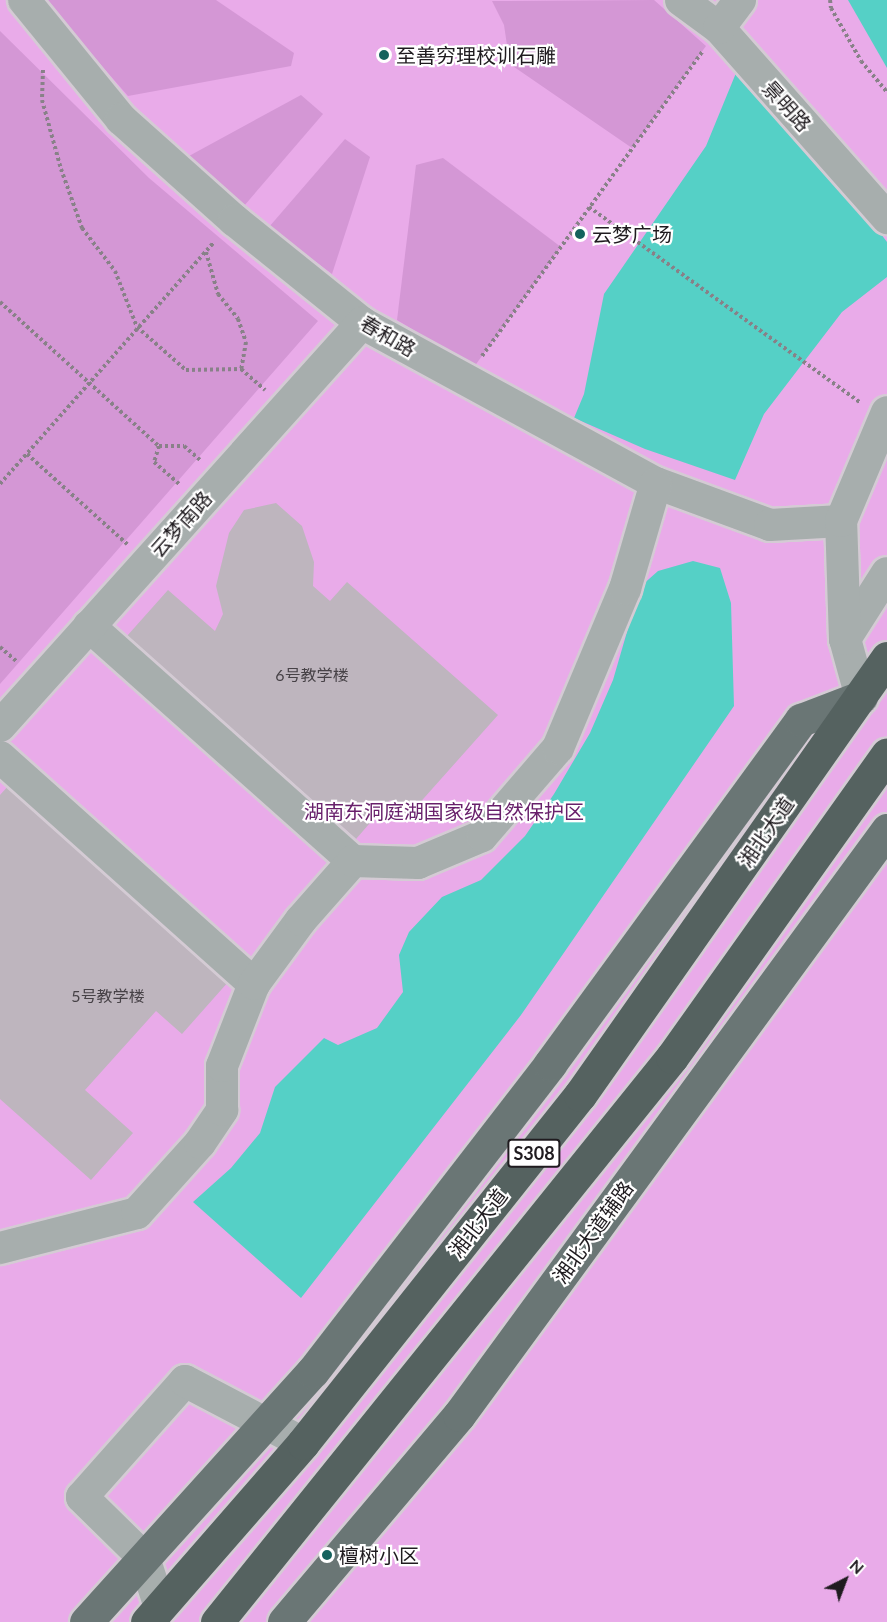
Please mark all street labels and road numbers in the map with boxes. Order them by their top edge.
street label: 景明路 [758,76,816,136]
street label: 春和路 [356,311,420,361]
street label: 云梦南路 [145,486,217,562]
street label: 湘北大道 [733,792,799,872]
road number: S308 [507,1138,561,1168]
street label: 湘北大道辅路 [548,1176,638,1288]
street label: 湘北大道 [444,1184,512,1262]

